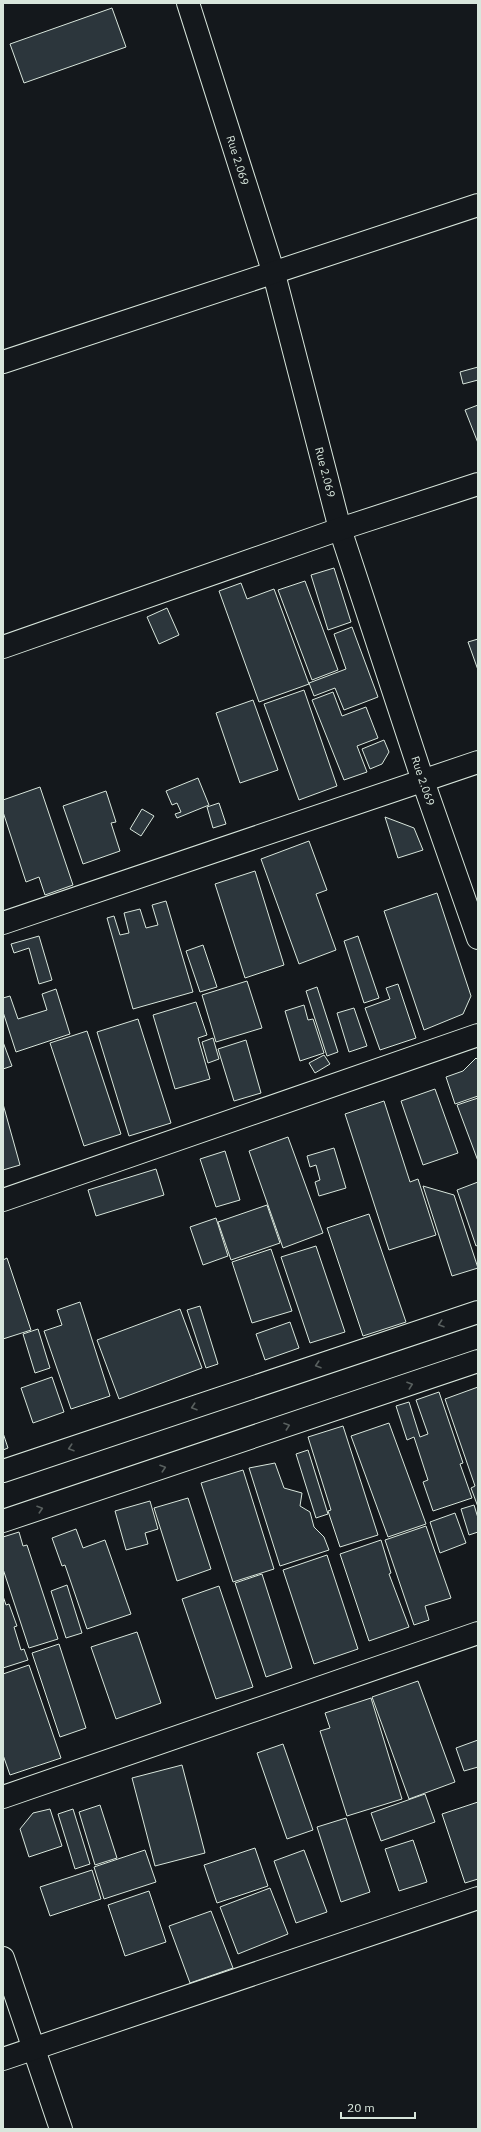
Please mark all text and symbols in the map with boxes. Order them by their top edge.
street label: Rue 2.069 [223,134,252,187]
street label: Rue 2.069 [312,446,339,499]
street label: Rue 2.069 [408,754,438,808]
one-way arrow [438,1319,445,1328]
one-way arrow [314,1361,321,1369]
one-way arrow [406,1381,413,1389]
one-way arrow [191,1402,198,1410]
one-way arrow [283,1423,290,1431]
one-way arrow [68,1443,75,1452]
one-way arrow [160,1464,167,1473]
one-way arrow [36,1505,43,1514]
scale bar [341,2094,415,2120]
text: 20 m [347,2100,375,2115]

